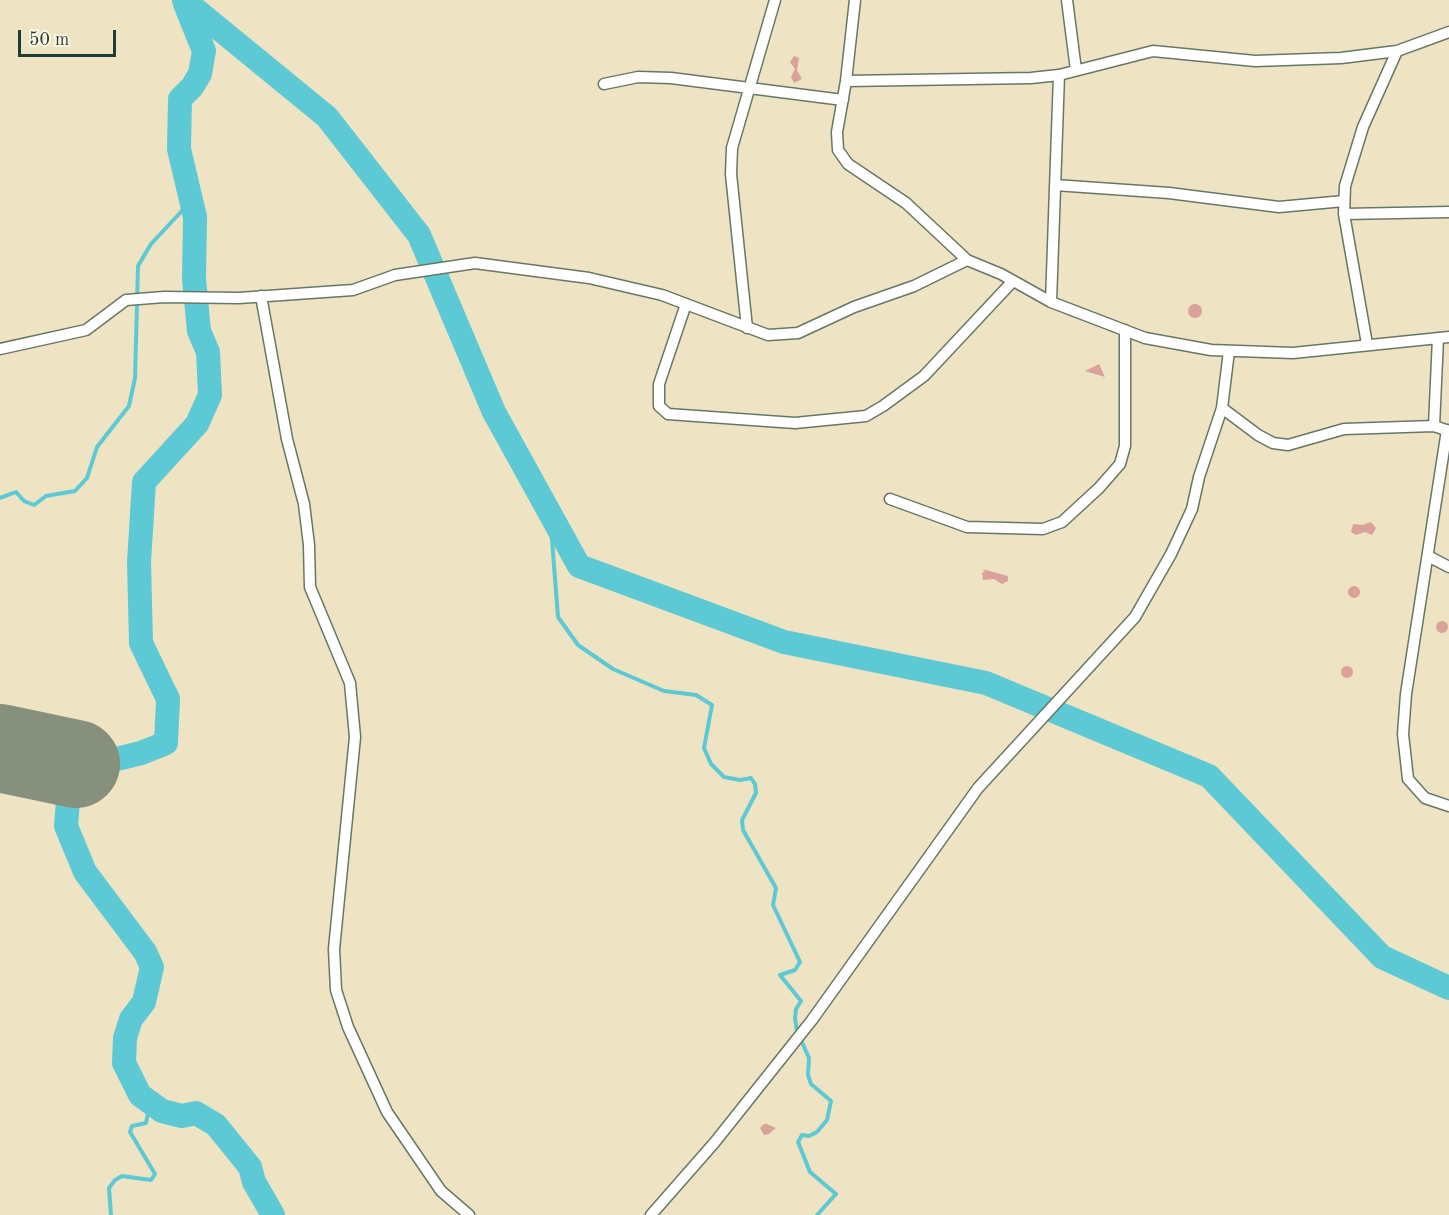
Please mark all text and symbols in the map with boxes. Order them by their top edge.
scale bar [21,18,118,56]
text: 50 m [29,31,69,49]

